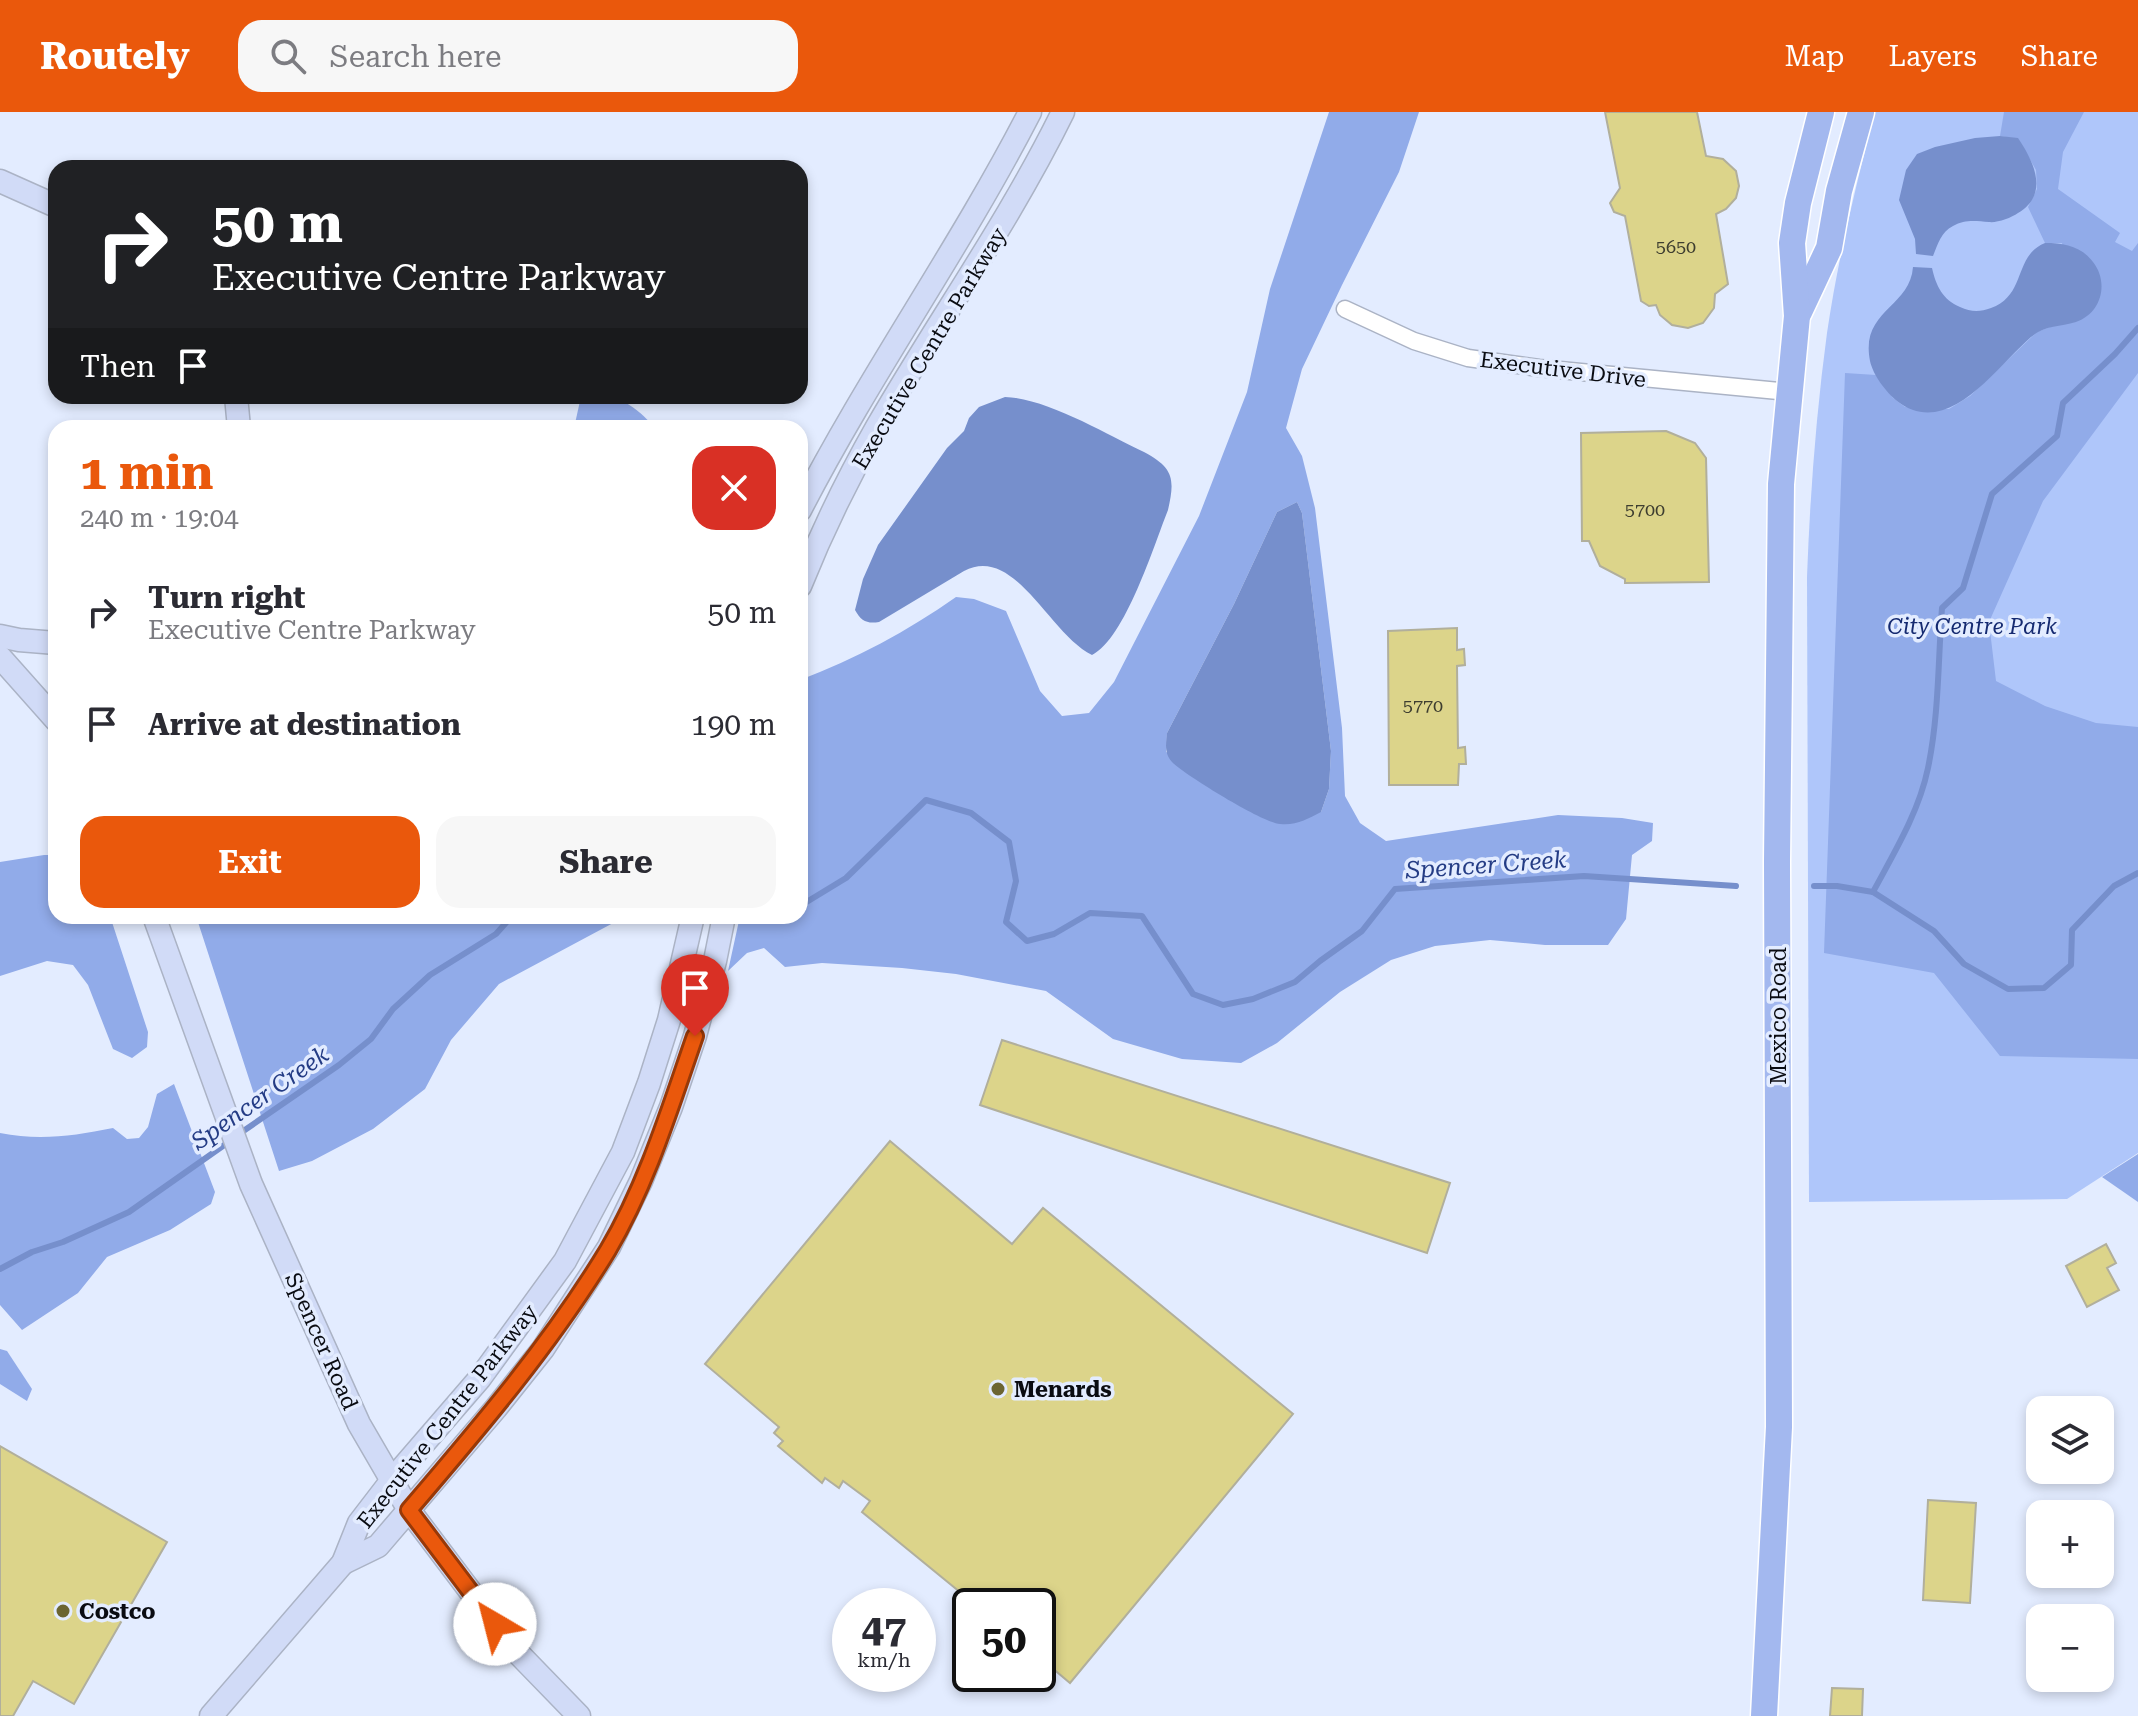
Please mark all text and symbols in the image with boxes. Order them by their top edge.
search box [238,20,798,92]
text: Routely [40,34,190,78]
icon: search [266,34,310,78]
text: Search here [330,39,501,74]
text: Map [1785,40,1844,73]
text: Layers [1888,40,1977,73]
text: Share [2021,40,2098,73]
text: 50 m [212,190,343,256]
icon: right [80,192,184,296]
street label: Executive Centre Parkway [847,223,1012,473]
house number: 5650 [1656,236,1696,257]
text: Executive Centre Parkway [212,257,665,299]
icon: arrive [171,344,215,388]
street label: Executive Drive [1478,347,1647,392]
text: Then [80,349,155,384]
text: 1 min [80,445,213,501]
button: close [692,446,776,530]
house number: 5700 [1625,499,1665,520]
text: 240 m · 19:04 [80,503,239,533]
text: Turn right [148,580,305,615]
icon: right [80,590,124,634]
text: 50 m [707,595,776,630]
park label: City Centre Park [1887,614,2057,639]
text: Executive Centre Parkway [148,615,476,645]
house number: 5770 [1403,695,1443,716]
icon: arrive [80,702,124,746]
text: Arrive at destination [148,707,461,742]
text: 190 m [691,707,776,742]
button: Exit [80,816,420,908]
button: Share [436,816,776,908]
water label: Spencer Creek [1404,845,1567,885]
street label: Mexico Road [1766,947,1791,1085]
pin [661,954,729,1036]
icon: arrive [673,966,717,1010]
water label: Spencer Creek [185,1040,334,1156]
street label: Spencer Road [280,1269,363,1414]
street label: Executive Centre Parkway [352,1299,543,1533]
place label: Menards [1014,1377,1112,1402]
marker: Menards [989,1380,1007,1398]
map controls [2026,1396,2114,1692]
button: layers [2026,1396,2114,1484]
button: + [2026,1500,2114,1588]
position arrow [453,1582,537,1666]
speed limit sign: 50 [952,1588,1056,1692]
place label: Costco [79,1599,156,1624]
marker: Costco [54,1602,72,1620]
button: − [2026,1604,2114,1692]
text: 47 [862,1606,906,1653]
text: km/h [857,1648,911,1672]

